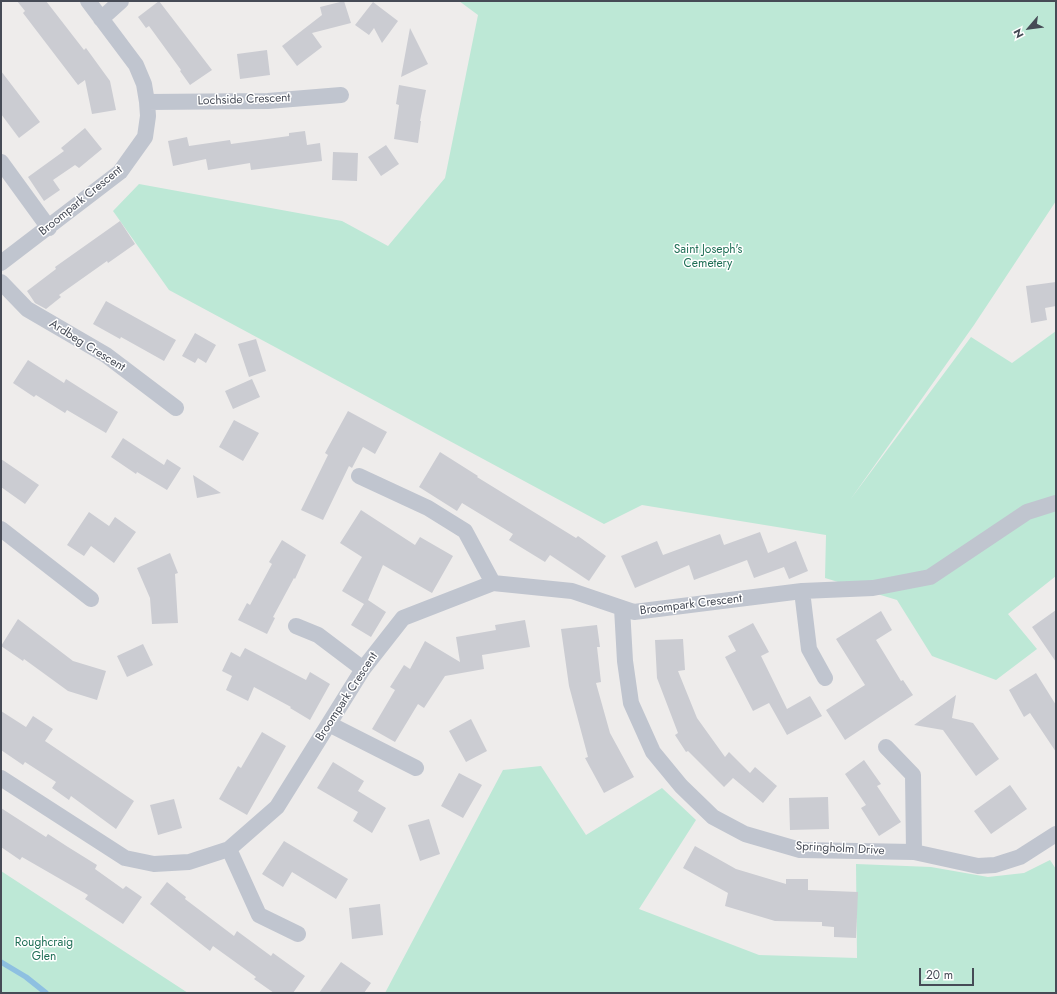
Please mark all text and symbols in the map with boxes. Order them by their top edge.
north arrow [1009,8,1049,48]
text: N [1009,26,1028,41]
street label: Lochside Crescent [197,91,291,109]
street label: Broompark Crescent [36,163,126,239]
park label: Saint Joseph's Cemetery [674,243,742,271]
street label: Ardbeg Crescent [46,317,128,375]
street label: Broompark Crescent [639,592,743,618]
street label: Broompark Crescent [313,650,381,744]
street label: Springholm Drive [795,839,885,859]
park label: Roughcraig Glen [15,936,73,964]
scale bar [921,960,976,986]
text: 20 m [926,966,953,984]

